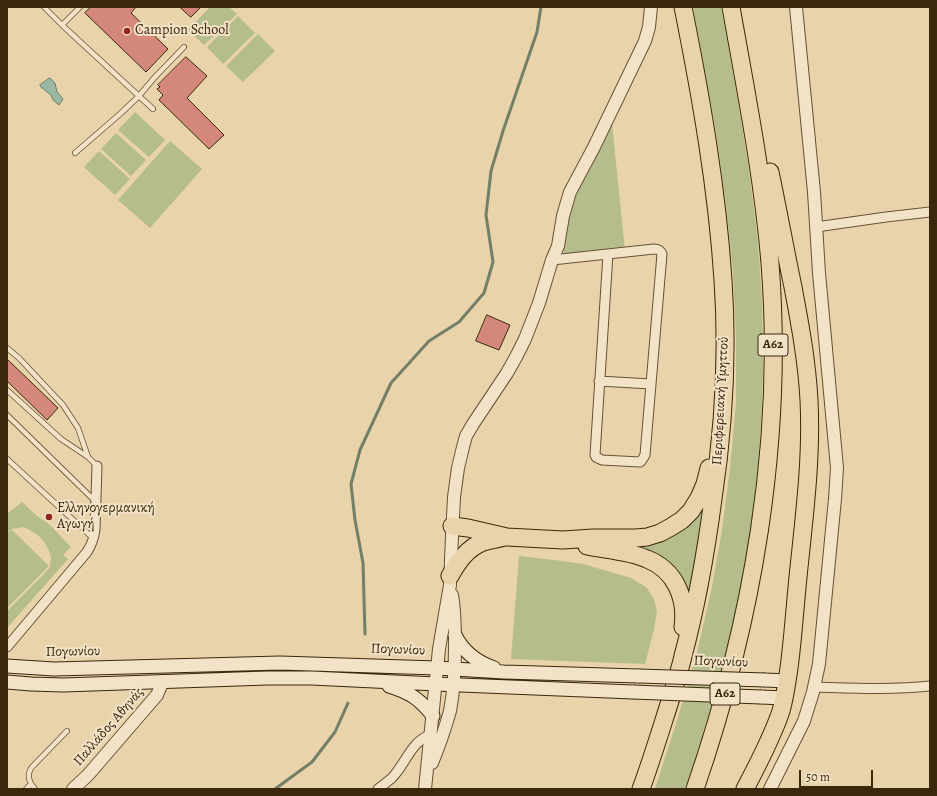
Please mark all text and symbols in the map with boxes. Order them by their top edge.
place label: Campion School [135,23,229,39]
marker: Campion School [122,26,132,36]
road number: Α62 [758,334,788,356]
street label: Περιφερειακή Υμηττού [709,336,733,466]
place label: Ελληνογερμανική Αγωγή [57,501,155,534]
marker: Ελληνογερμανική Αγωγή [44,512,54,522]
street label: Πογωνίου [370,641,426,659]
street label: Πογωνίου [46,643,100,661]
street label: Πογωνίου [693,653,749,671]
road number: Α62 [710,683,740,705]
street label: Παλλάδος Αθηνάς [70,684,148,770]
scale bar [801,762,875,788]
text: 50 m [806,769,830,785]

